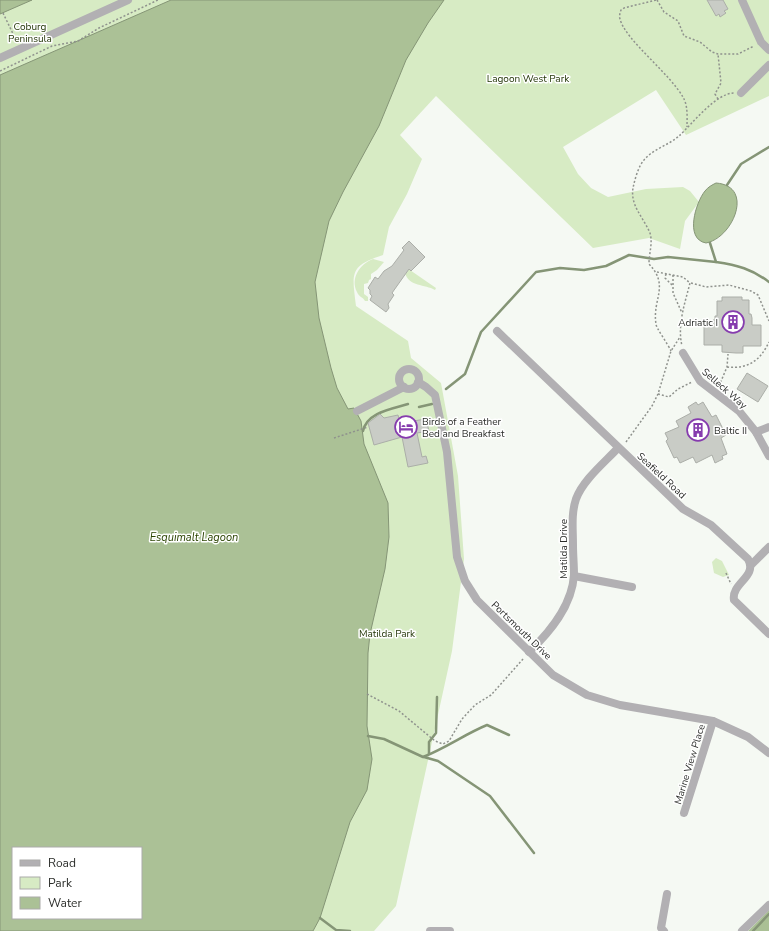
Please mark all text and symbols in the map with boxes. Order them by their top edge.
park label: Coburg Peninsula [8,20,52,46]
park label: Lagoon West Park [487,72,570,86]
building icon: Adriatic I [720,309,746,335]
place label: Adriatic I [678,316,718,330]
street label: Selleck Way [699,365,751,413]
hotel icon: Birds of a Feather Bed and Breakfast [393,414,419,440]
place label: Birds of a Feather Bed and Breakfast [422,415,505,441]
building icon: Baltic II [685,417,711,443]
place label: Baltic II [714,424,747,438]
street label: Seafield Road [634,449,689,502]
street label: Matilda Drive [557,519,571,579]
water label: Esquimalt Lagoon [150,530,238,545]
street label: Portsmouth Drive [488,598,555,663]
park label: Matilda Park [359,627,416,641]
street label: Marine View Place [671,722,709,806]
legend [12,847,142,919]
text: Road [48,855,76,871]
text: Park [48,875,73,891]
text: Water [48,895,82,911]

